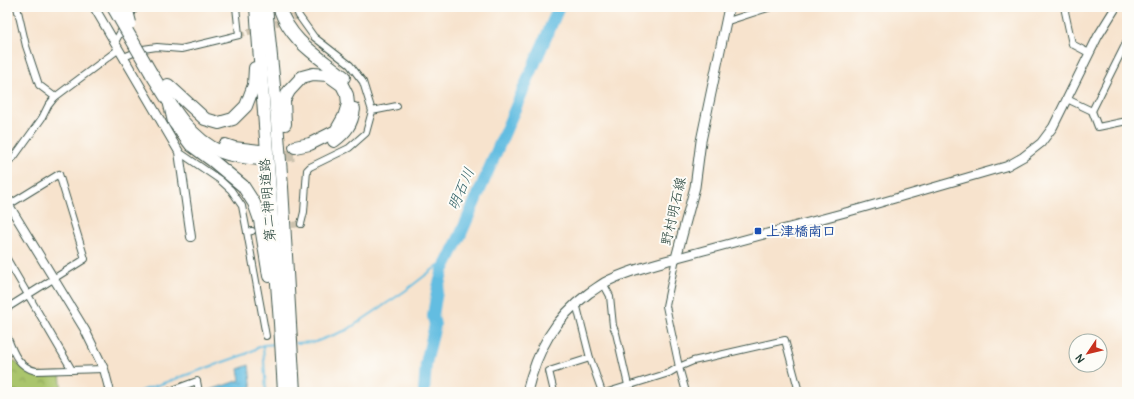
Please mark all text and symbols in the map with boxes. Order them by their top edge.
street label: 第二神明道路 [256,157,279,242]
water label: 明石川 [444,165,479,214]
street label: 野村明石線 [657,175,690,247]
place label: 上津橋南口 [766,223,836,240]
marker: 上津橋南口 [753,226,763,236]
north arrow [1068,333,1108,373]
text: N [1072,351,1088,365]

